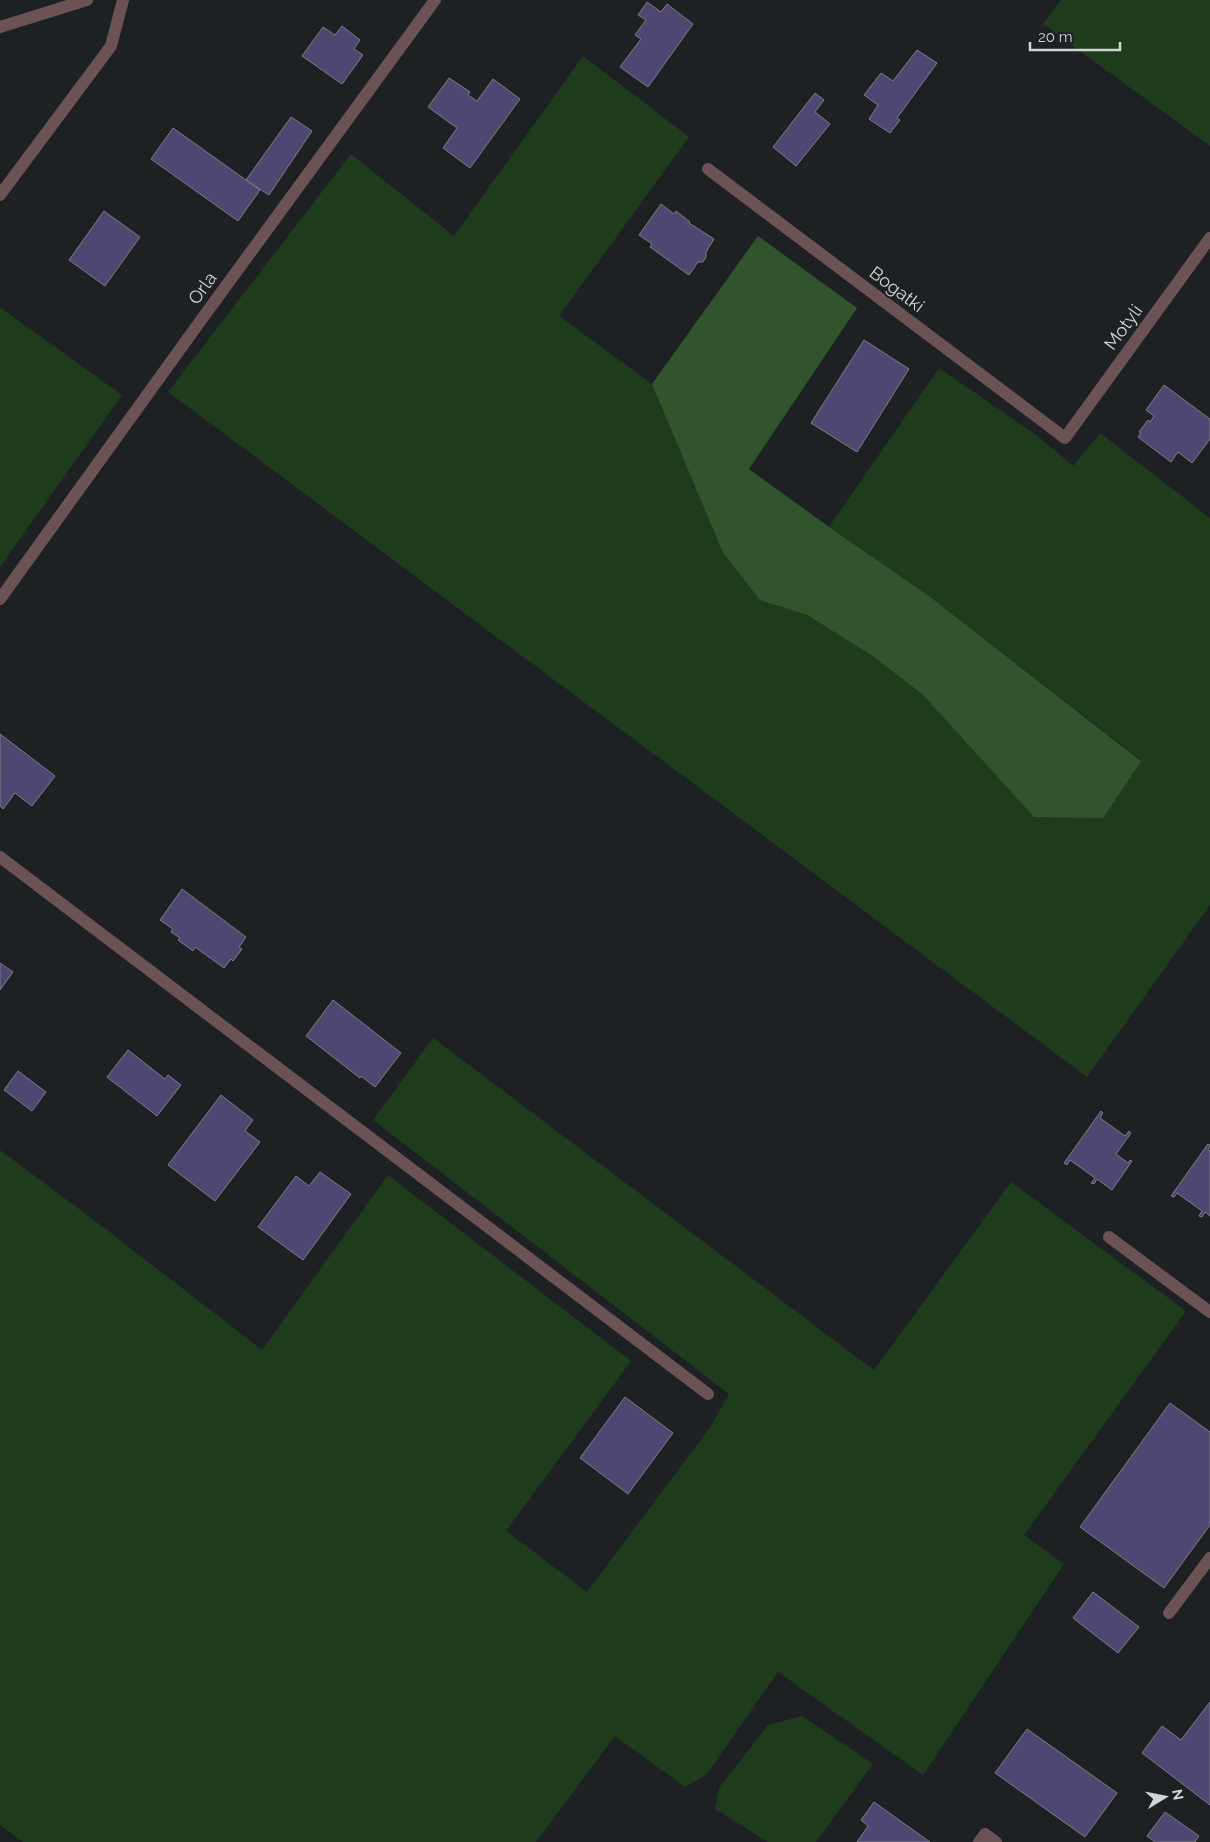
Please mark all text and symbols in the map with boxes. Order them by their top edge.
scale bar [1030,20,1120,52]
text: 20 m [1038,28,1073,46]
street label: Bogatki [865,262,929,316]
street label: Orla [183,268,221,308]
street label: Motyli [1100,300,1146,354]
north arrow [1140,1772,1190,1822]
text: N [1169,1788,1187,1801]

